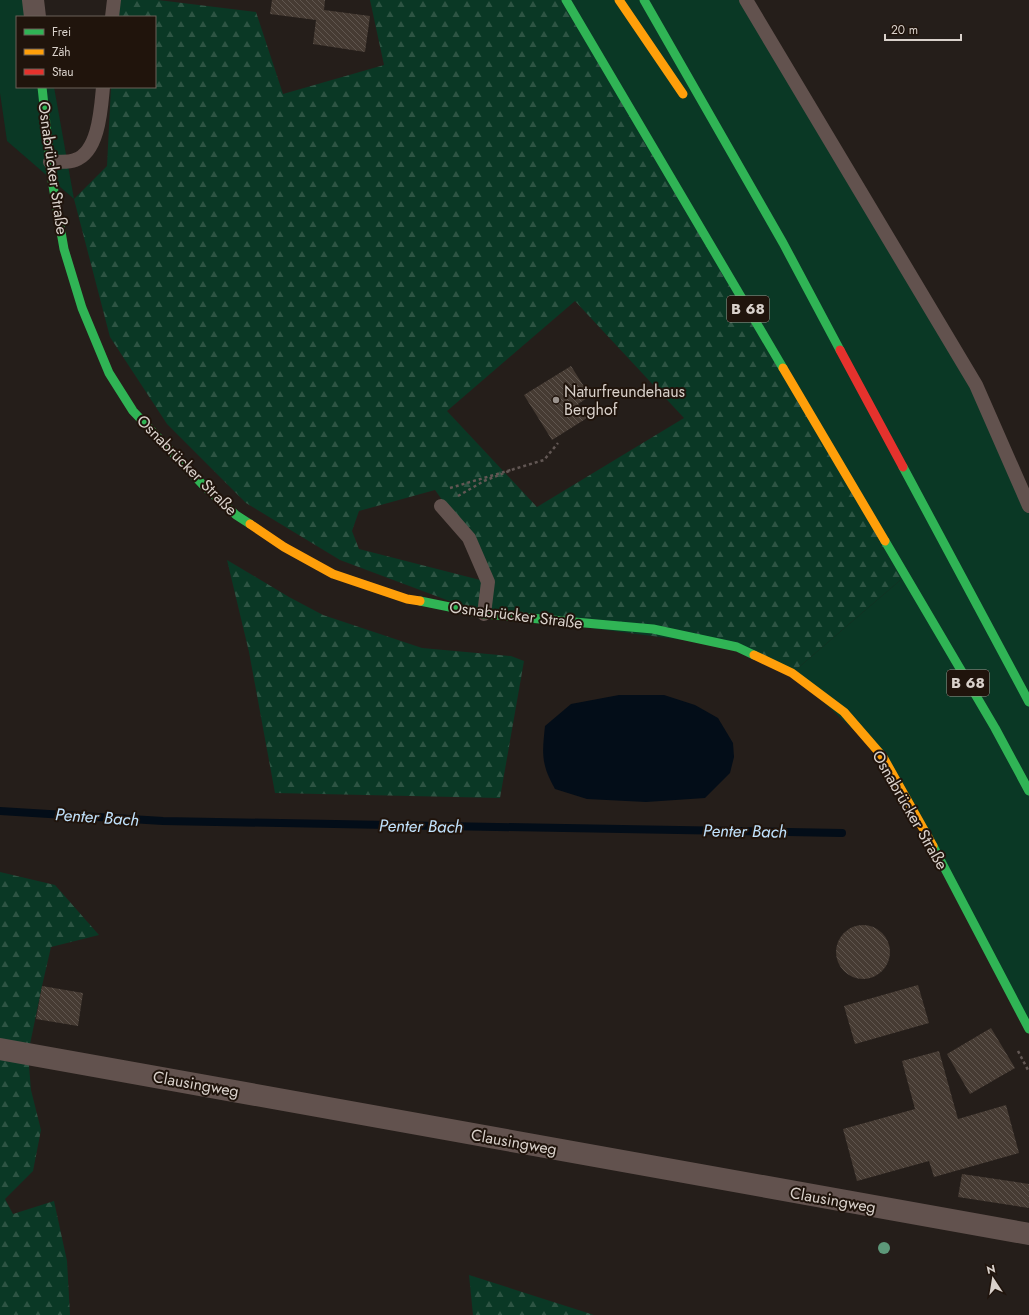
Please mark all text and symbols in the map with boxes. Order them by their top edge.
legend [16,16,156,88]
scale bar [885,16,961,42]
text: 20 m [891,21,918,39]
text: Frei [52,23,71,41]
text: Zäh [52,43,71,61]
text: Stau [52,63,74,81]
street label: Osnabrücker Straße [32,100,74,236]
road number: B 68 [727,296,769,322]
place label: Naturfreundehaus Berghof [564,380,685,421]
marker: Naturfreundehaus Berghof [551,395,561,405]
street label: Osnabrücker Straße [131,409,243,521]
street label: Osnabrücker Straße [448,595,584,635]
road number: B 68 [947,670,989,696]
street label: Osnabrücker Straße [866,746,954,874]
water label: Penter Bach [54,802,140,832]
water label: Penter Bach [379,813,463,839]
water label: Penter Bach [703,818,787,844]
street label: Clausingweg [151,1065,241,1103]
street label: Clausingweg [469,1123,559,1161]
street label: Clausingweg [788,1181,878,1219]
north arrow [973,1259,1013,1299]
text: N [985,1260,997,1278]

